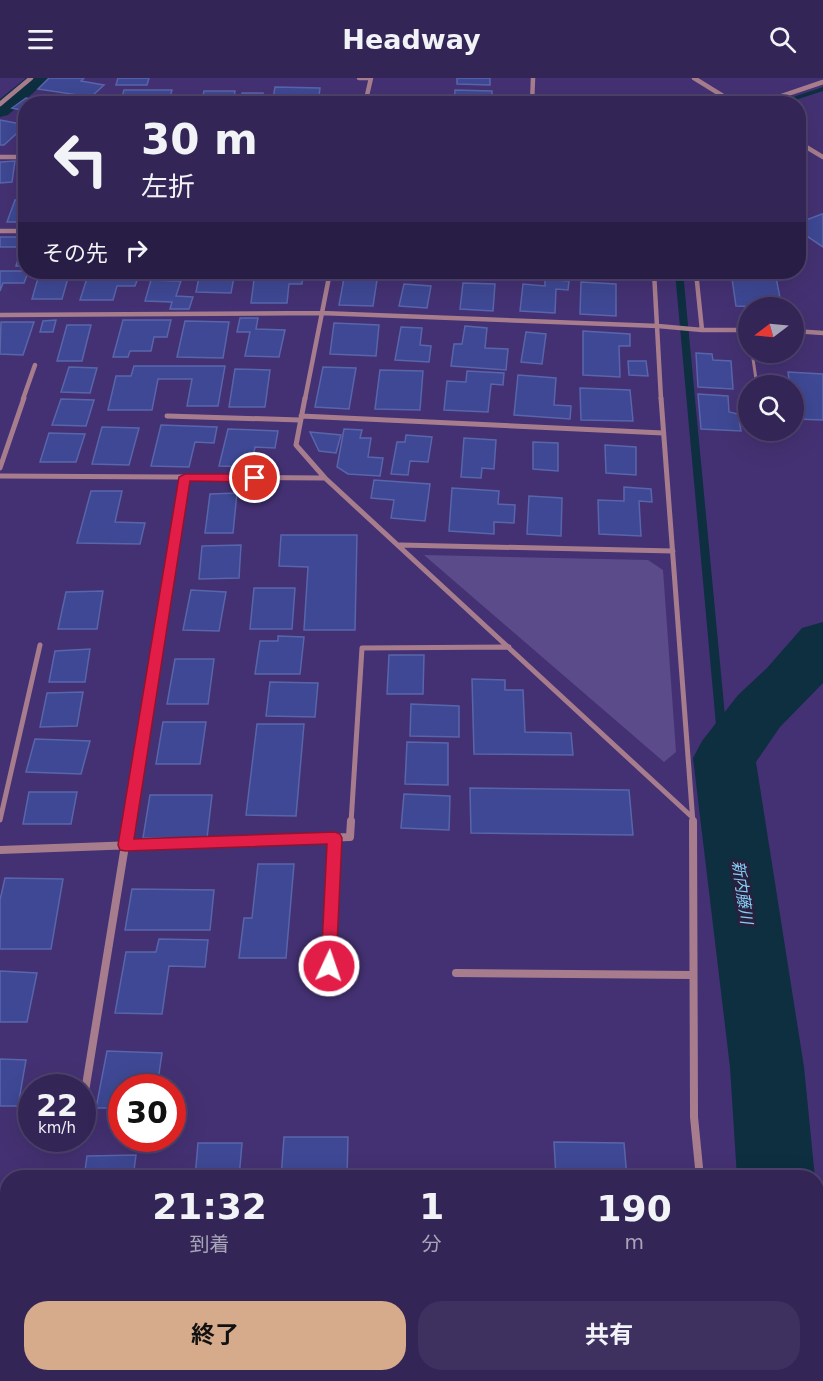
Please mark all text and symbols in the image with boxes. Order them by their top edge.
icon: menu [24,23,57,56]
icon: search [766,23,799,56]
text: Headway [342,24,481,55]
text: 30 m [141,115,258,164]
icon: left [42,120,120,198]
text: 左折 [141,171,195,202]
icon: right [120,234,153,267]
text: その先 [42,241,108,266]
north arrow [738,297,804,363]
map controls [738,297,804,441]
button: search [738,375,804,441]
pin [229,452,280,503]
icon: arrive [238,461,271,494]
water label: 新内藤川 [729,859,757,927]
position arrow [297,934,361,998]
speed limit sign: 30 [108,1074,186,1152]
text: 22 [36,1088,78,1123]
text: km/h [38,1119,76,1137]
text: 21:32 [152,1186,267,1227]
text: 1 [419,1186,444,1227]
text: 190 [597,1188,672,1229]
text: m [624,1230,644,1254]
text: 到着 [190,1232,230,1256]
text: 分 [422,1232,442,1256]
button: 終了 [24,1301,406,1370]
button: 共有 [418,1301,800,1370]

